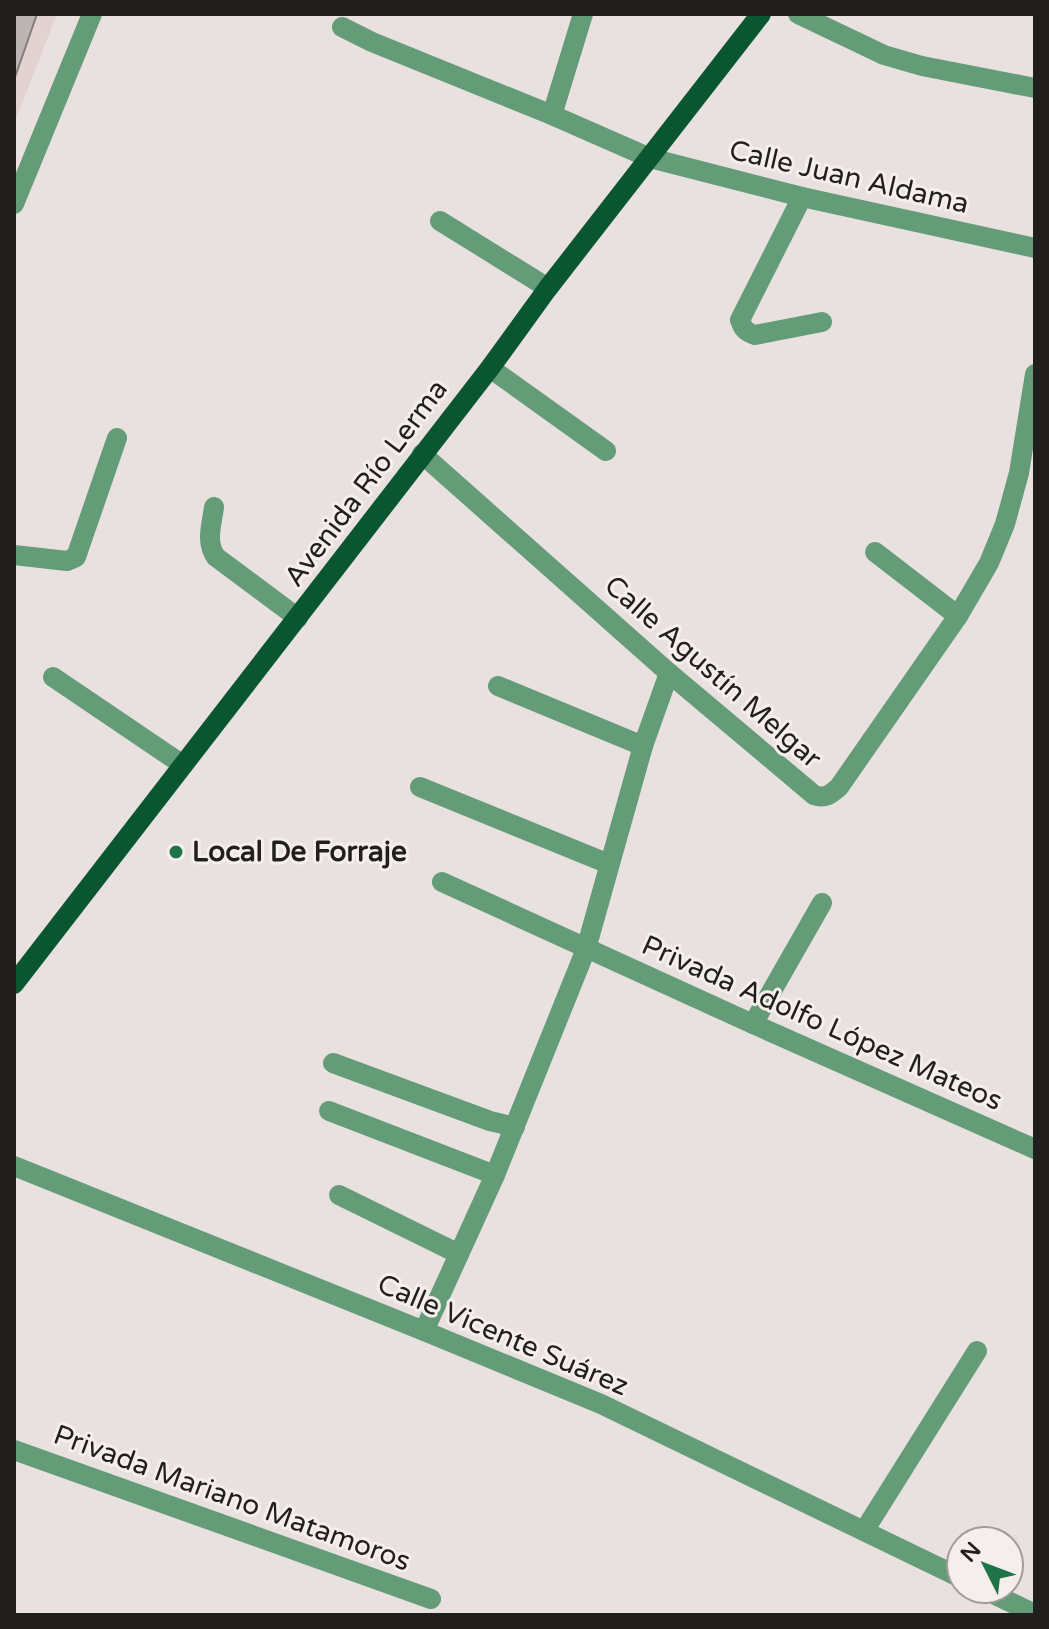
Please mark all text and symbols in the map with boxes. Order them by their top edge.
street label: Calle Juan Aldama [726,133,972,221]
street label: Avenida Río Lerma [277,373,455,593]
street label: Calle Agustín Melgar [598,568,829,776]
place label: Local De Forraje [192,835,407,869]
marker: Local De Forraje [167,843,185,861]
street label: Privada Adolfo López Mateos [637,928,1007,1118]
street label: Calle Vicente Suárez [372,1267,634,1403]
street label: Privada Mariano Matamoros [49,1417,415,1579]
north arrow [945,1525,1025,1605]
text: N [955,1537,986,1568]

